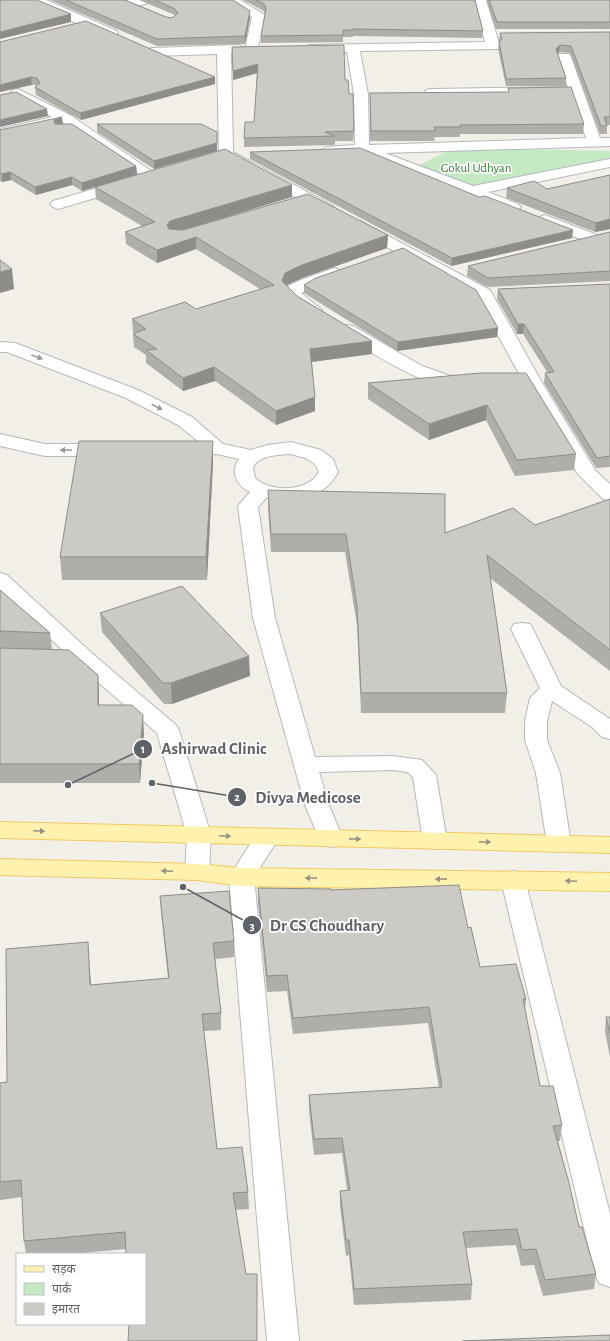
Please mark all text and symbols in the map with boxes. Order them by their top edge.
park label: Gokul Udhyan [441,162,511,175]
one-way arrow [32,355,44,361]
one-way arrow [151,404,163,410]
one-way arrow [59,447,72,453]
callout: Ashirwad Clinic [133,734,274,763]
text: Ashirwad Clinic [161,740,267,757]
text: 1 [141,743,145,755]
callout: Divya Medicose [227,783,369,812]
text: Divya Medicose [255,789,361,807]
text: 2 [234,791,240,803]
one-way arrow [33,828,46,834]
one-way arrow [219,833,232,839]
one-way arrow [349,836,361,843]
one-way arrow [479,839,492,845]
one-way arrow [161,868,173,875]
one-way arrow [304,875,317,881]
one-way arrow [434,876,447,882]
one-way arrow [564,878,577,884]
callout: Dr CS Choudhary [242,911,392,940]
text: Dr CS Choudhary [270,917,385,935]
text: 3 [249,920,255,932]
legend [16,1253,146,1325]
text: सड़क [52,1263,77,1276]
text: पार्क [52,1282,72,1295]
text: इमारत [52,1303,81,1316]

